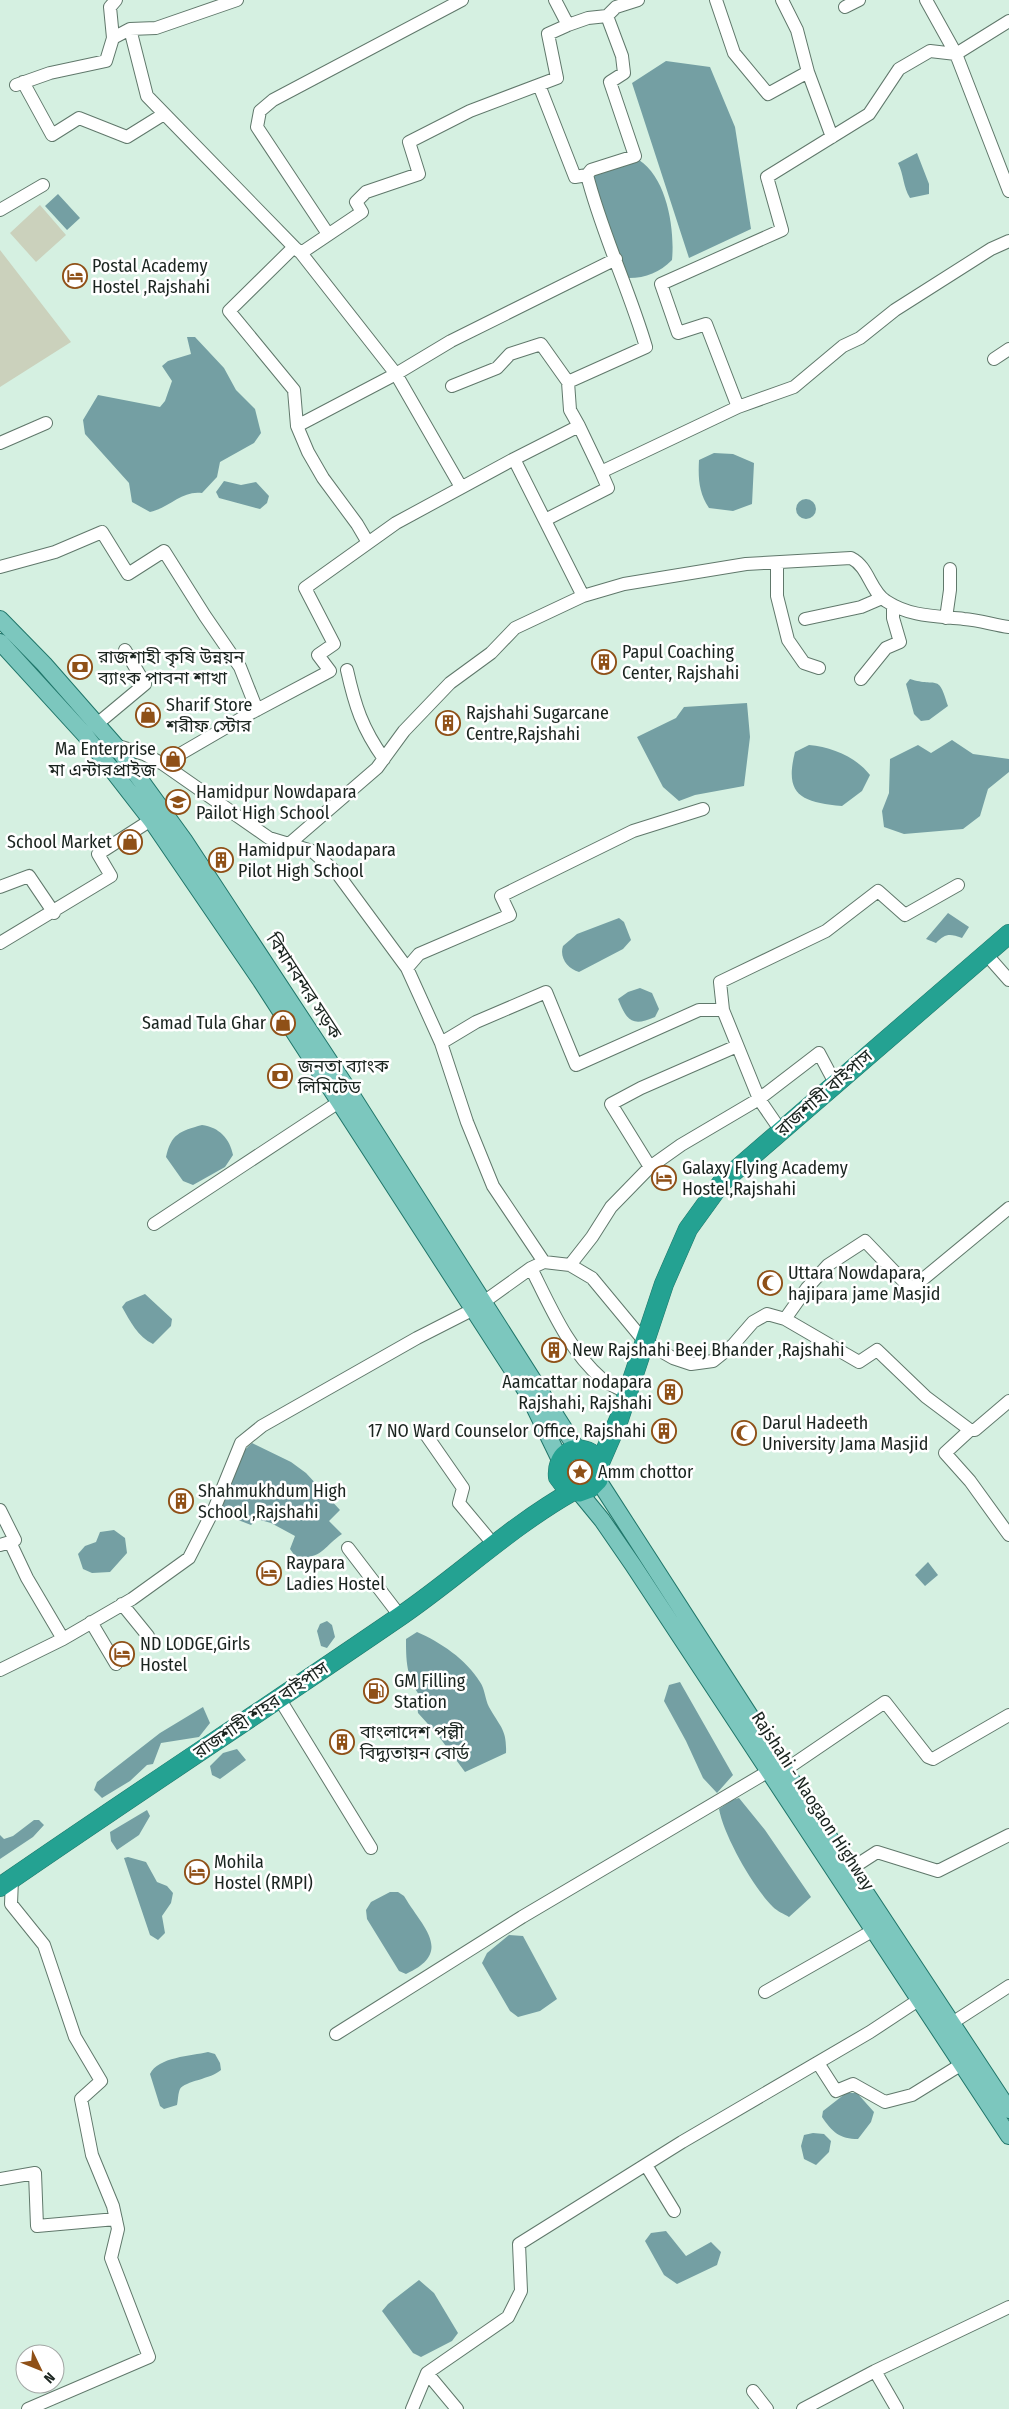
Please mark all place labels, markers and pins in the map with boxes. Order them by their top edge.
place label: Postal Academy Hostel ,Rajshahi [92,255,210,298]
hotel icon: Postal Academy Hostel ,Rajshahi [62,263,88,289]
place label: Papul Coaching Center, Rajshahi [622,641,739,684]
place label: রাজশাহী কৃষি উন্নয়ন ব্যাংক পাবনা শাখা [97,646,246,689]
building icon: Papul Coaching Center, Rajshahi [591,649,617,675]
bank icon: রাজশাহী কৃষি উন্নয়ন ব্যাংক পাবনা শাখা [67,654,93,680]
place label: Sharif Store শরীফ স্টোর [165,694,253,737]
shop icon: Sharif Store শরীফ স্টোর [135,702,161,728]
place label: Rajshahi Sugarcane Centre,Rajshahi [466,702,609,745]
building icon: Rajshahi Sugarcane Centre,Rajshahi [435,710,461,736]
place label: Ma Enterprise মা এন্টারপ্রাইজ [48,738,156,781]
shop icon: Ma Enterprise মা এন্টারপ্রাইজ [160,746,186,772]
place label: Hamidpur Nowdapara Pailot High School [196,781,357,824]
school or university icon: Hamidpur Nowdapara Pailot High School [165,789,191,815]
shop icon: School Market [117,829,143,855]
place label: School Market [7,831,112,853]
place label: Hamidpur Naodapara Pilot High School [238,839,396,882]
building icon: Hamidpur Naodapara Pilot High School [208,847,234,873]
shop icon: Samad Tula Ghar [270,1010,296,1036]
place label: Samad Tula Ghar [142,1012,267,1034]
place label: জনতা ব্যাংক লিমিটেড [297,1055,389,1098]
bank icon: জনতা ব্যাংক লিমিটেড [267,1063,293,1089]
place label: Galaxy Flying Academy Hostel,Rajshahi [682,1157,848,1200]
hotel icon: Galaxy Flying Academy Hostel,Rajshahi [651,1165,677,1191]
place label: Uttara Nowdapara, hajipara jame Masjid [788,1262,940,1305]
mosque icon: Uttara Nowdapara, hajipara jame Masjid [757,1270,783,1296]
building icon: New Rajshahi Beej Bhander ,Rajshahi [541,1337,567,1363]
place label: New Rajshahi Beej Bhander ,Rajshahi [572,1339,845,1361]
place label: Aamcattar nodapara Rajshahi, Rajshahi [502,1371,652,1414]
building icon: Aamcattar nodapara Rajshahi, Rajshahi [657,1379,683,1405]
place label: Darul Hadeeth University Jama Masjid [762,1412,928,1455]
building icon: 17 NO Ward Counselor Office, Rajshahi [651,1418,677,1444]
place label: 17 NO Ward Counselor Office, Rajshahi [368,1420,646,1442]
mosque icon: Darul Hadeeth University Jama Masjid [731,1420,757,1446]
place icon: Amm chottor [567,1459,593,1485]
place label: Amm chottor [598,1461,694,1483]
place label: Shahmukhdum High School ,Rajshahi [198,1480,346,1523]
building icon: Shahmukhdum High School ,Rajshahi [168,1488,194,1514]
place label: Raypara Ladies Hostel [286,1552,385,1595]
hotel icon: Raypara Ladies Hostel [256,1560,282,1586]
place label: ND LODGE,Girls Hostel [140,1633,251,1676]
hotel icon: ND LODGE,Girls Hostel [109,1641,135,1667]
place label: GM Filling Station [394,1670,466,1713]
fuel station icon: GM Filling Station [363,1678,389,1704]
place label: বাংলাদেশ পল্লী বিদ্যুতায়ন বোর্ড [359,1721,469,1764]
building icon: বাংলাদেশ পল্লী বিদ্যুতায়ন বোর্ড [329,1729,355,1755]
place label: Mohila Hostel (RMPI) [214,1851,313,1894]
hotel icon: Mohila Hostel (RMPI) [184,1859,210,1885]

